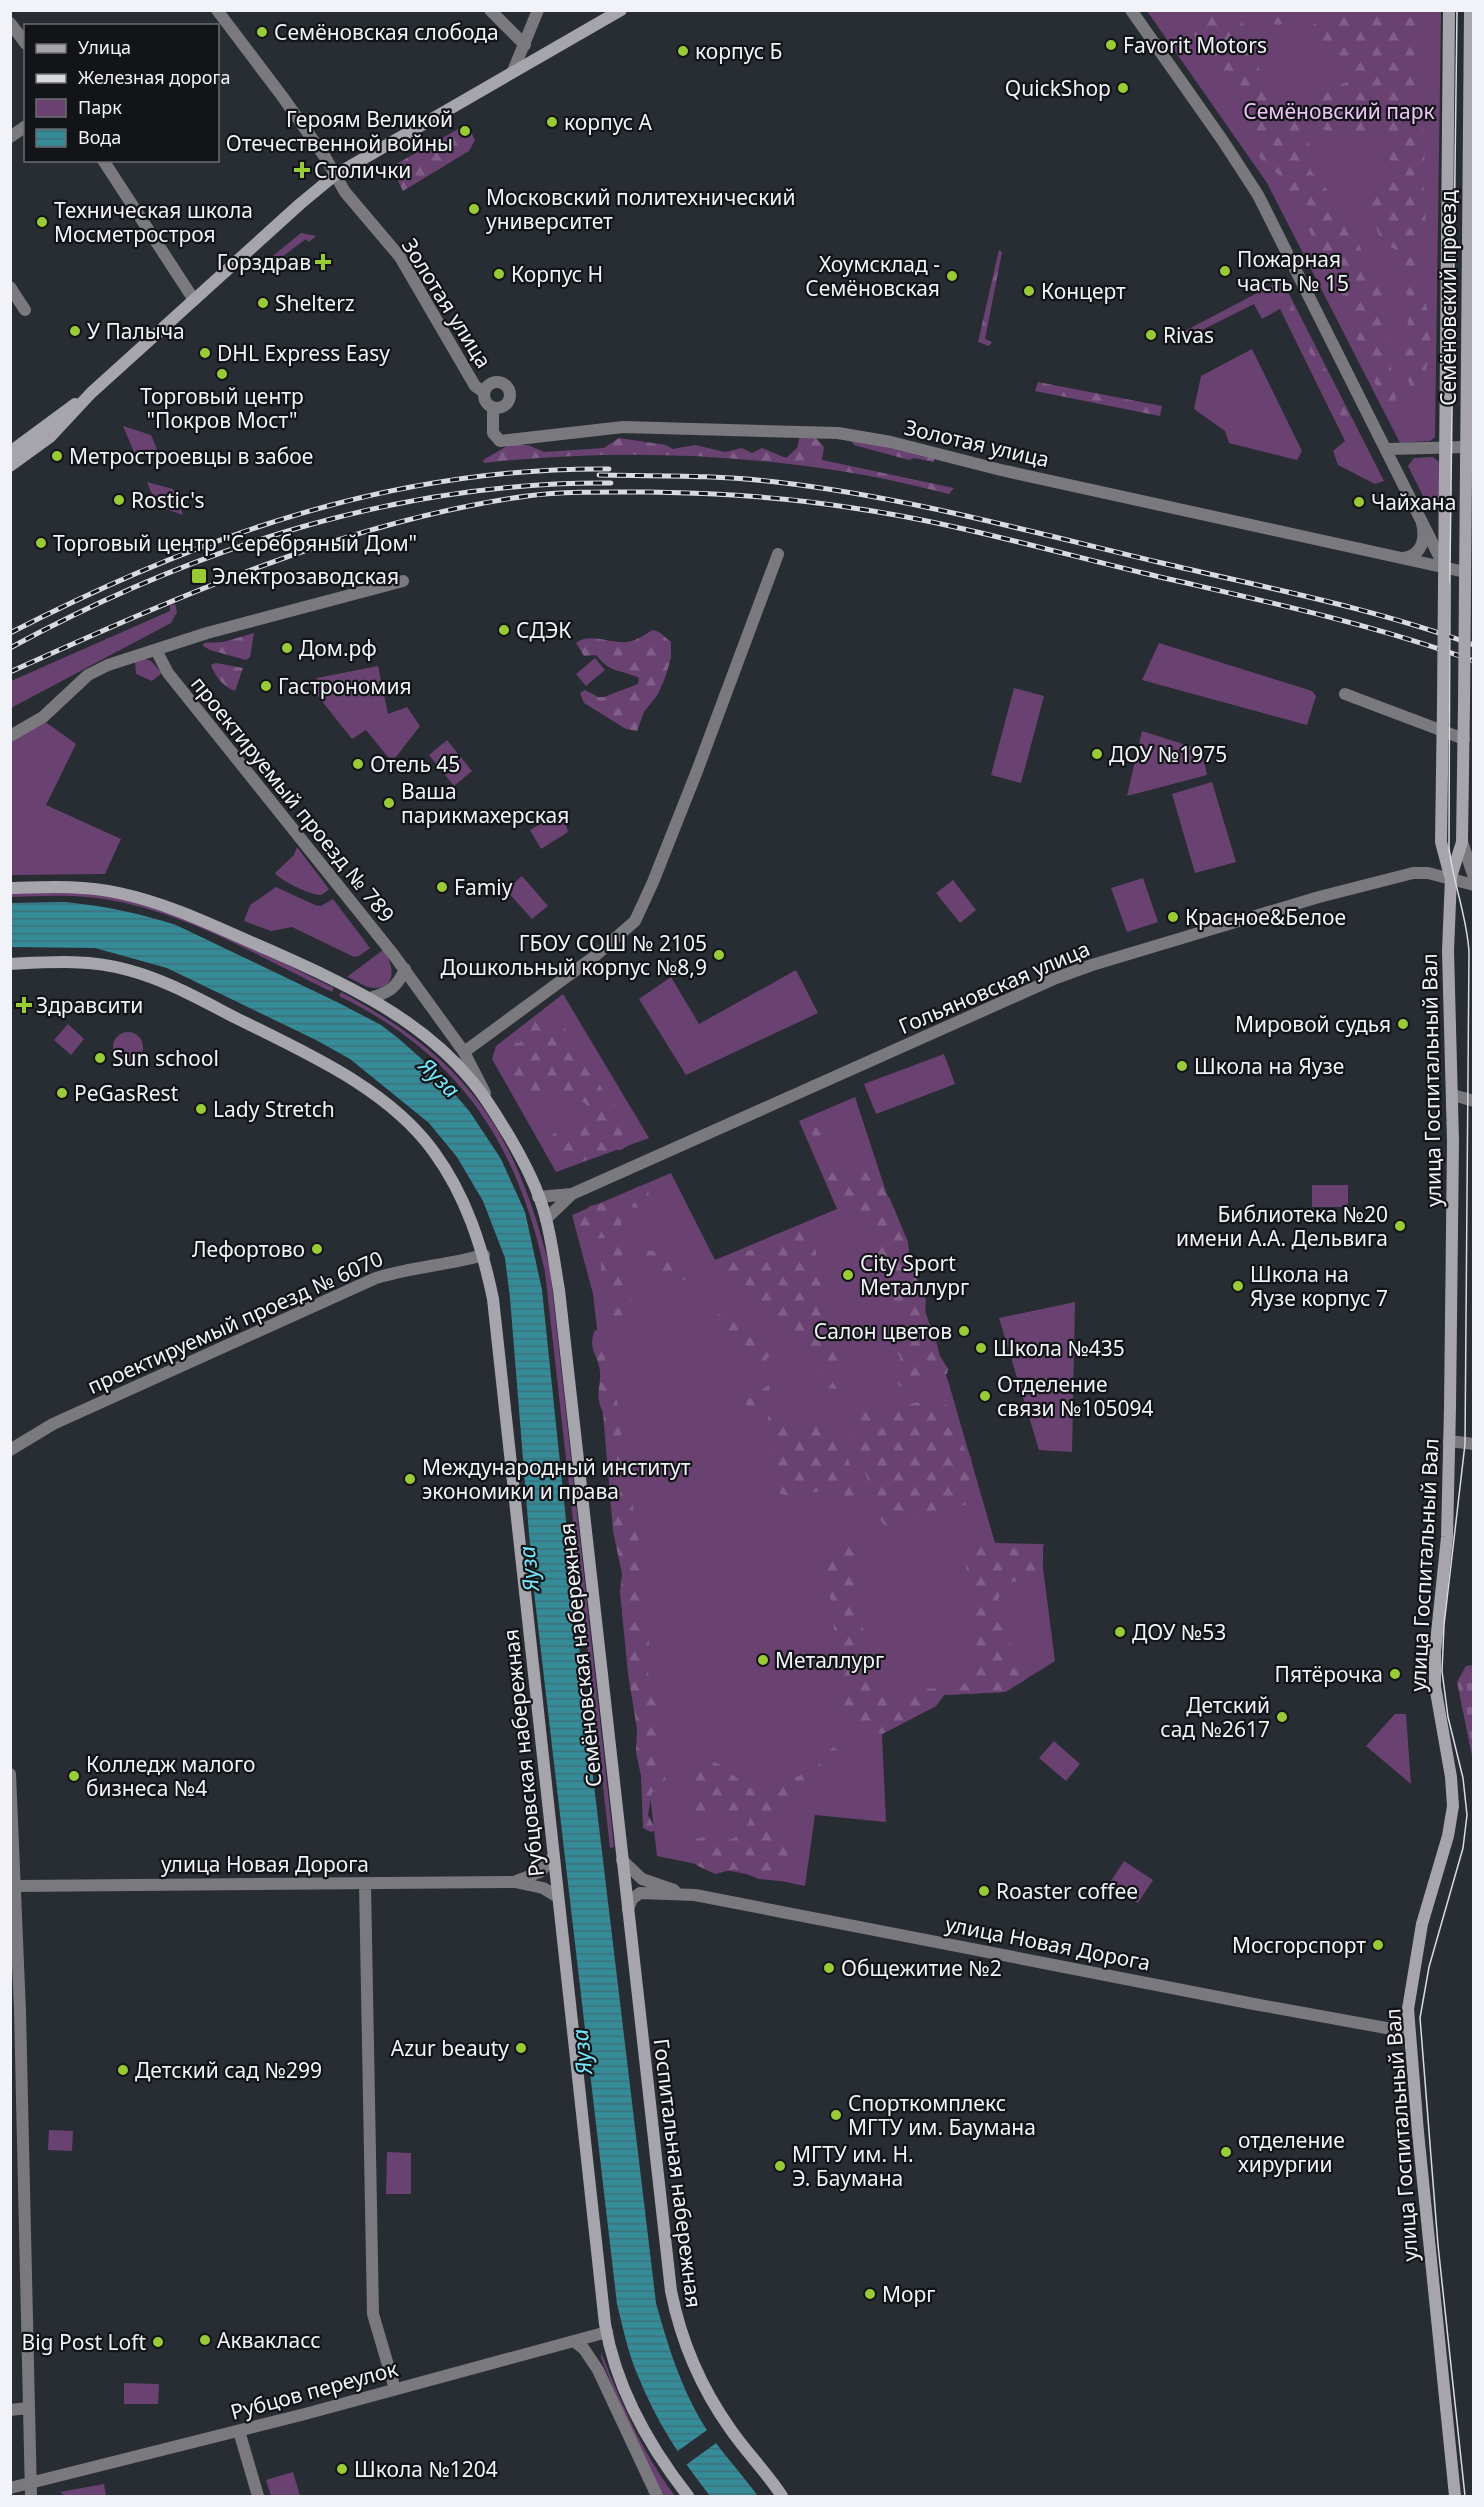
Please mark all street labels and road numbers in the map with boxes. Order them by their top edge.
street label: Семёновский проезд [1434,190,1462,406]
street label: Золотая улица [396,233,498,373]
street label: Золотая улица [902,413,1052,473]
street label: проектируемый проезд № 789 [185,670,401,928]
street label: Гольяновская улица [894,934,1094,1040]
street label: улица Госпитальный Вал [1415,953,1447,1207]
street label: проектируемый проезд № 6070 [83,1244,387,1400]
street label: улица Госпитальный Вал [1403,1438,1445,1692]
street label: Семёновская набережная [552,1522,608,1788]
street label: Рубцовская набережная [496,1628,550,1878]
street label: улица Новая Дорога [161,1850,369,1878]
street label: улица Новая Дорога [943,1909,1153,1977]
street label: улица Госпитальный Вал [1378,2008,1424,2262]
street label: Госпитальная набережная [648,2037,708,2309]
street label: Рубцов переулок [227,2354,401,2426]

